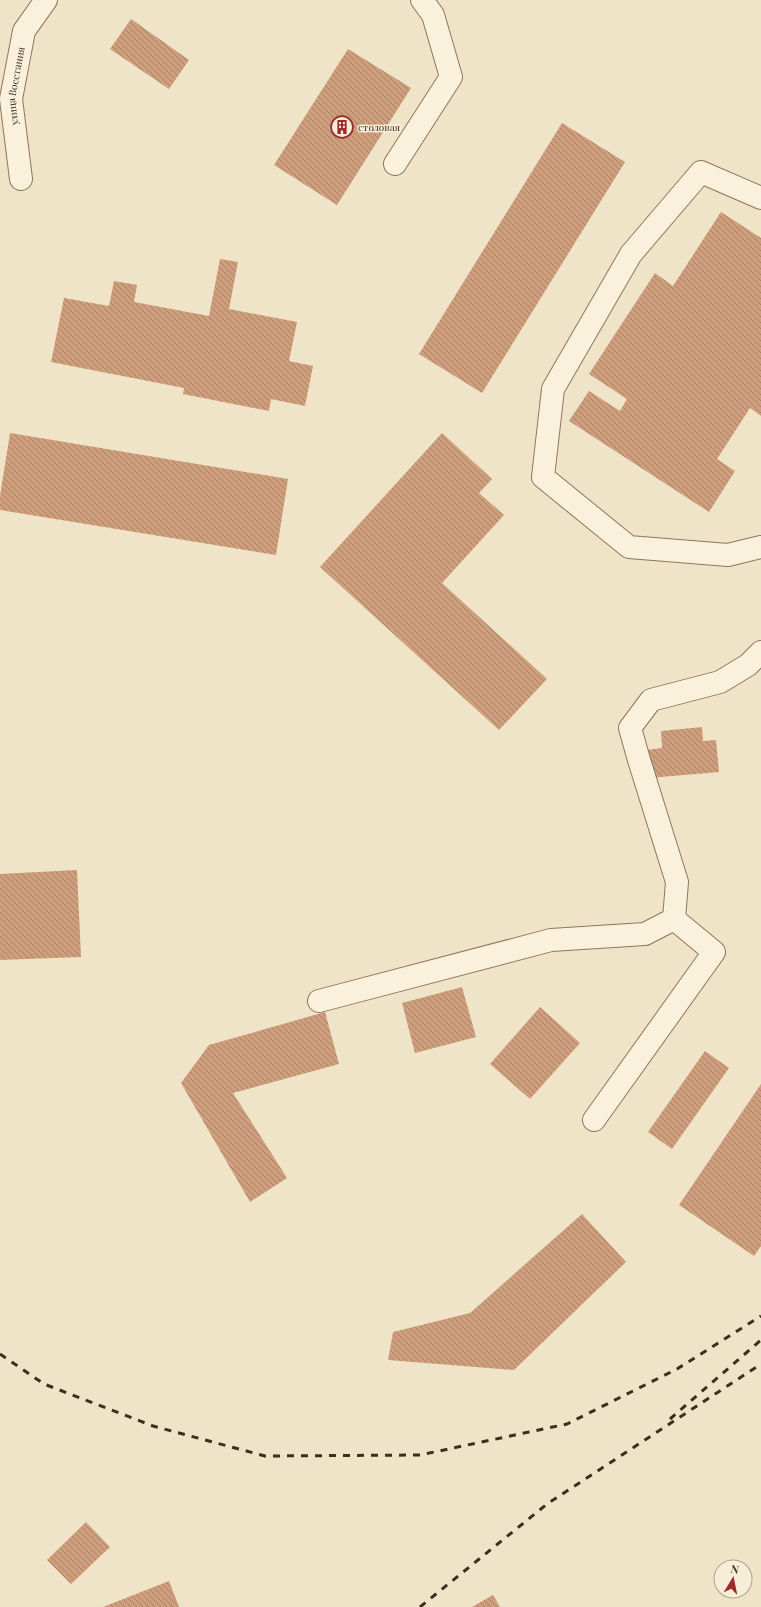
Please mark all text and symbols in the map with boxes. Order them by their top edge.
street label: улица Восстания [4,45,28,127]
building icon: столовая [329,114,355,140]
place label: столовая [358,120,401,134]
north arrow [713,1559,753,1599]
text: N [730,1561,740,1577]

